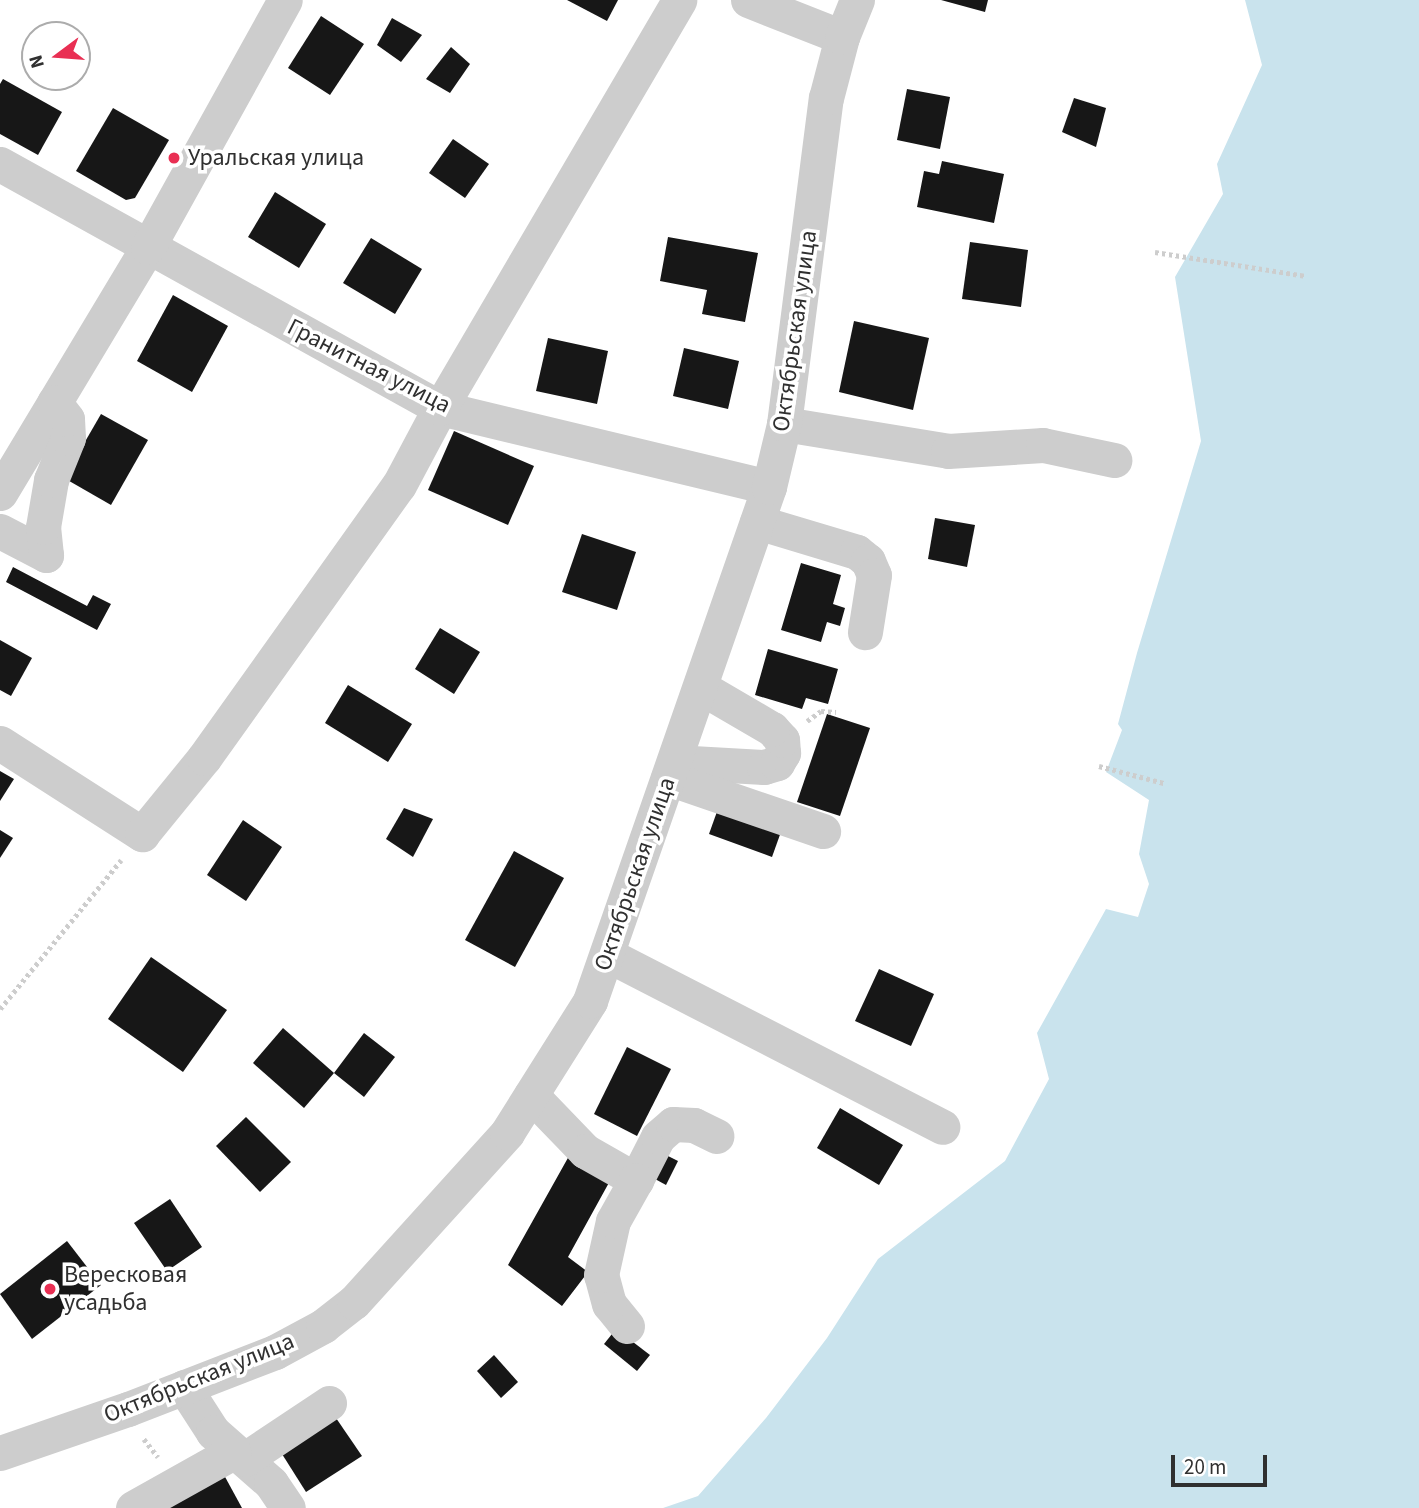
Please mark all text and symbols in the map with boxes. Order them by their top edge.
north arrow [21,21,91,91]
text: N [23,52,52,71]
place label: Уральская улица [188,144,364,172]
marker: Уральская улица [166,150,182,166]
street label: Октябрьская улица [767,229,823,433]
street label: Гранитная улица [283,312,455,420]
street label: Октябрьская улица [588,773,682,975]
place label: Вересковая усадьба [64,1261,187,1317]
marker: Вересковая усадьба [42,1281,58,1297]
street label: Октябрьская улица [100,1327,298,1429]
scale bar [1174,1442,1270,1486]
text: 20 m [1184,1452,1226,1482]

